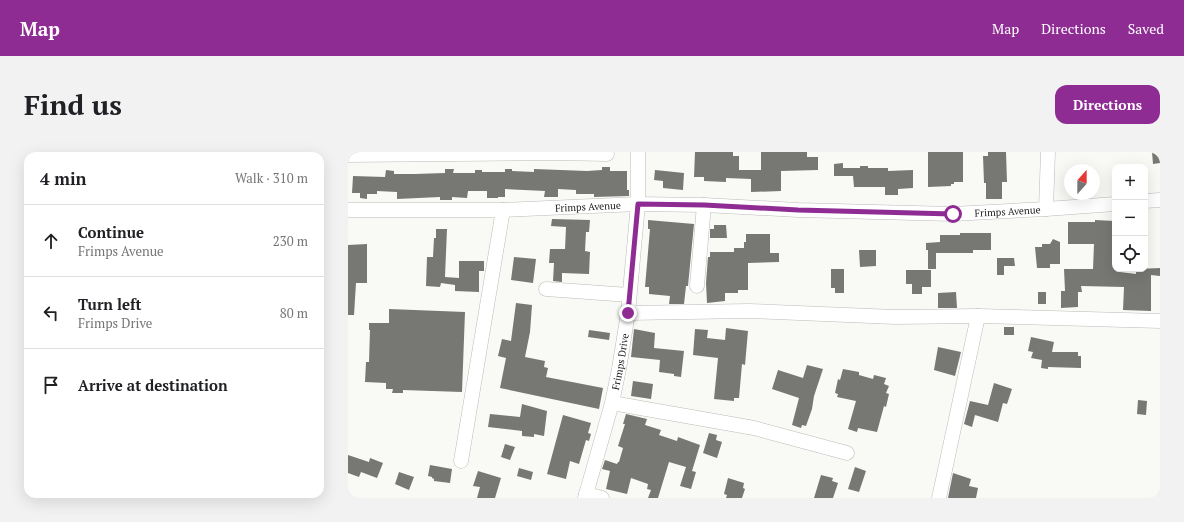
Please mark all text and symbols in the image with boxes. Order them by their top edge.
text: Map [20,16,60,41]
text: Map [992,19,1019,38]
text: Directions [1041,19,1106,38]
text: Saved [1128,19,1164,38]
button: Directions [1055,85,1160,124]
text: Find us [24,86,122,123]
north arrow [1064,164,1100,200]
map controls [1112,164,1148,272]
button: + [1112,164,1148,200]
text: 4 min [40,167,87,190]
text: Walk · 310 m [235,169,308,187]
street label: Frimps Avenue [555,198,621,214]
button: − [1112,200,1148,236]
street label: Frimps Avenue [974,203,1041,219]
route start [944,205,962,223]
text: Continue [78,222,144,242]
icon: ahead [40,230,62,252]
text: 230 m [273,232,308,250]
button: locate [1112,236,1148,272]
text: Frimps Avenue [78,242,164,260]
text: Turn left [78,294,142,314]
icon: left [40,302,62,324]
text: 80 m [280,304,308,322]
route end [619,304,637,322]
text: Frimps Drive [78,314,152,332]
street label: Frimps Drive [608,332,631,391]
icon: arrive [40,374,62,396]
text: Arrive at destination [78,375,228,395]

